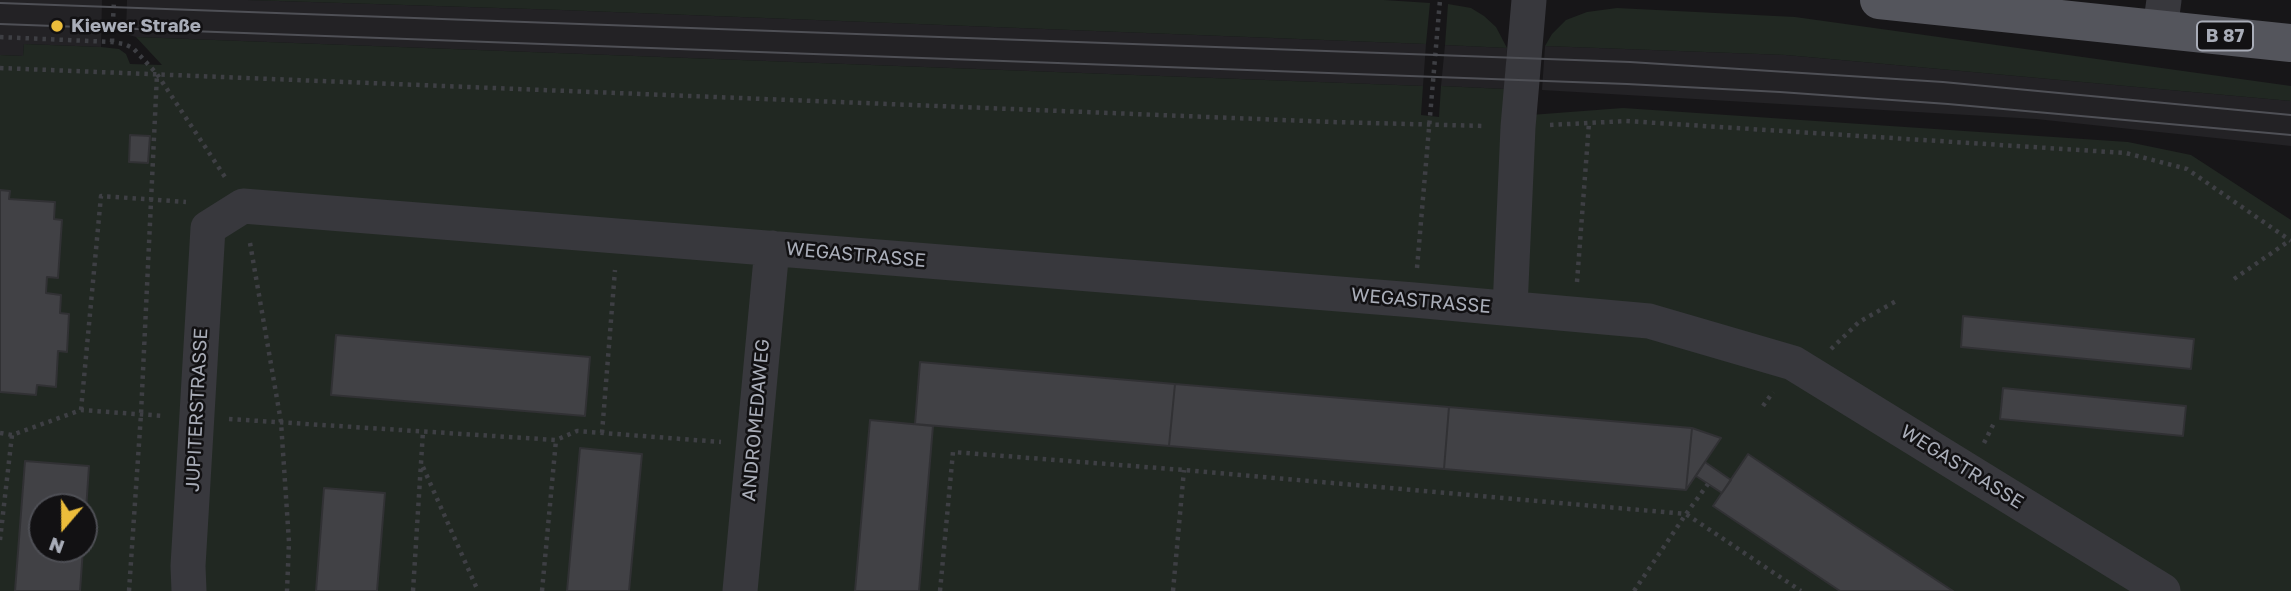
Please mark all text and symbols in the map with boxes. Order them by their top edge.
place label: Kiewer Straße [71,15,201,37]
marker: Kiewer Straße [49,18,65,34]
road number: B 87 [2197,22,2253,51]
street label: WEGASTRASSE [785,238,927,272]
street label: WEGASTRASSE [1350,284,1492,318]
street label: JUPITERSTRASSE [181,327,213,493]
street label: ANDROMEDAWEG [738,338,774,502]
street label: WEGASTRASSE [1896,420,2028,514]
north arrow [28,493,98,563]
text: N [46,533,67,560]

